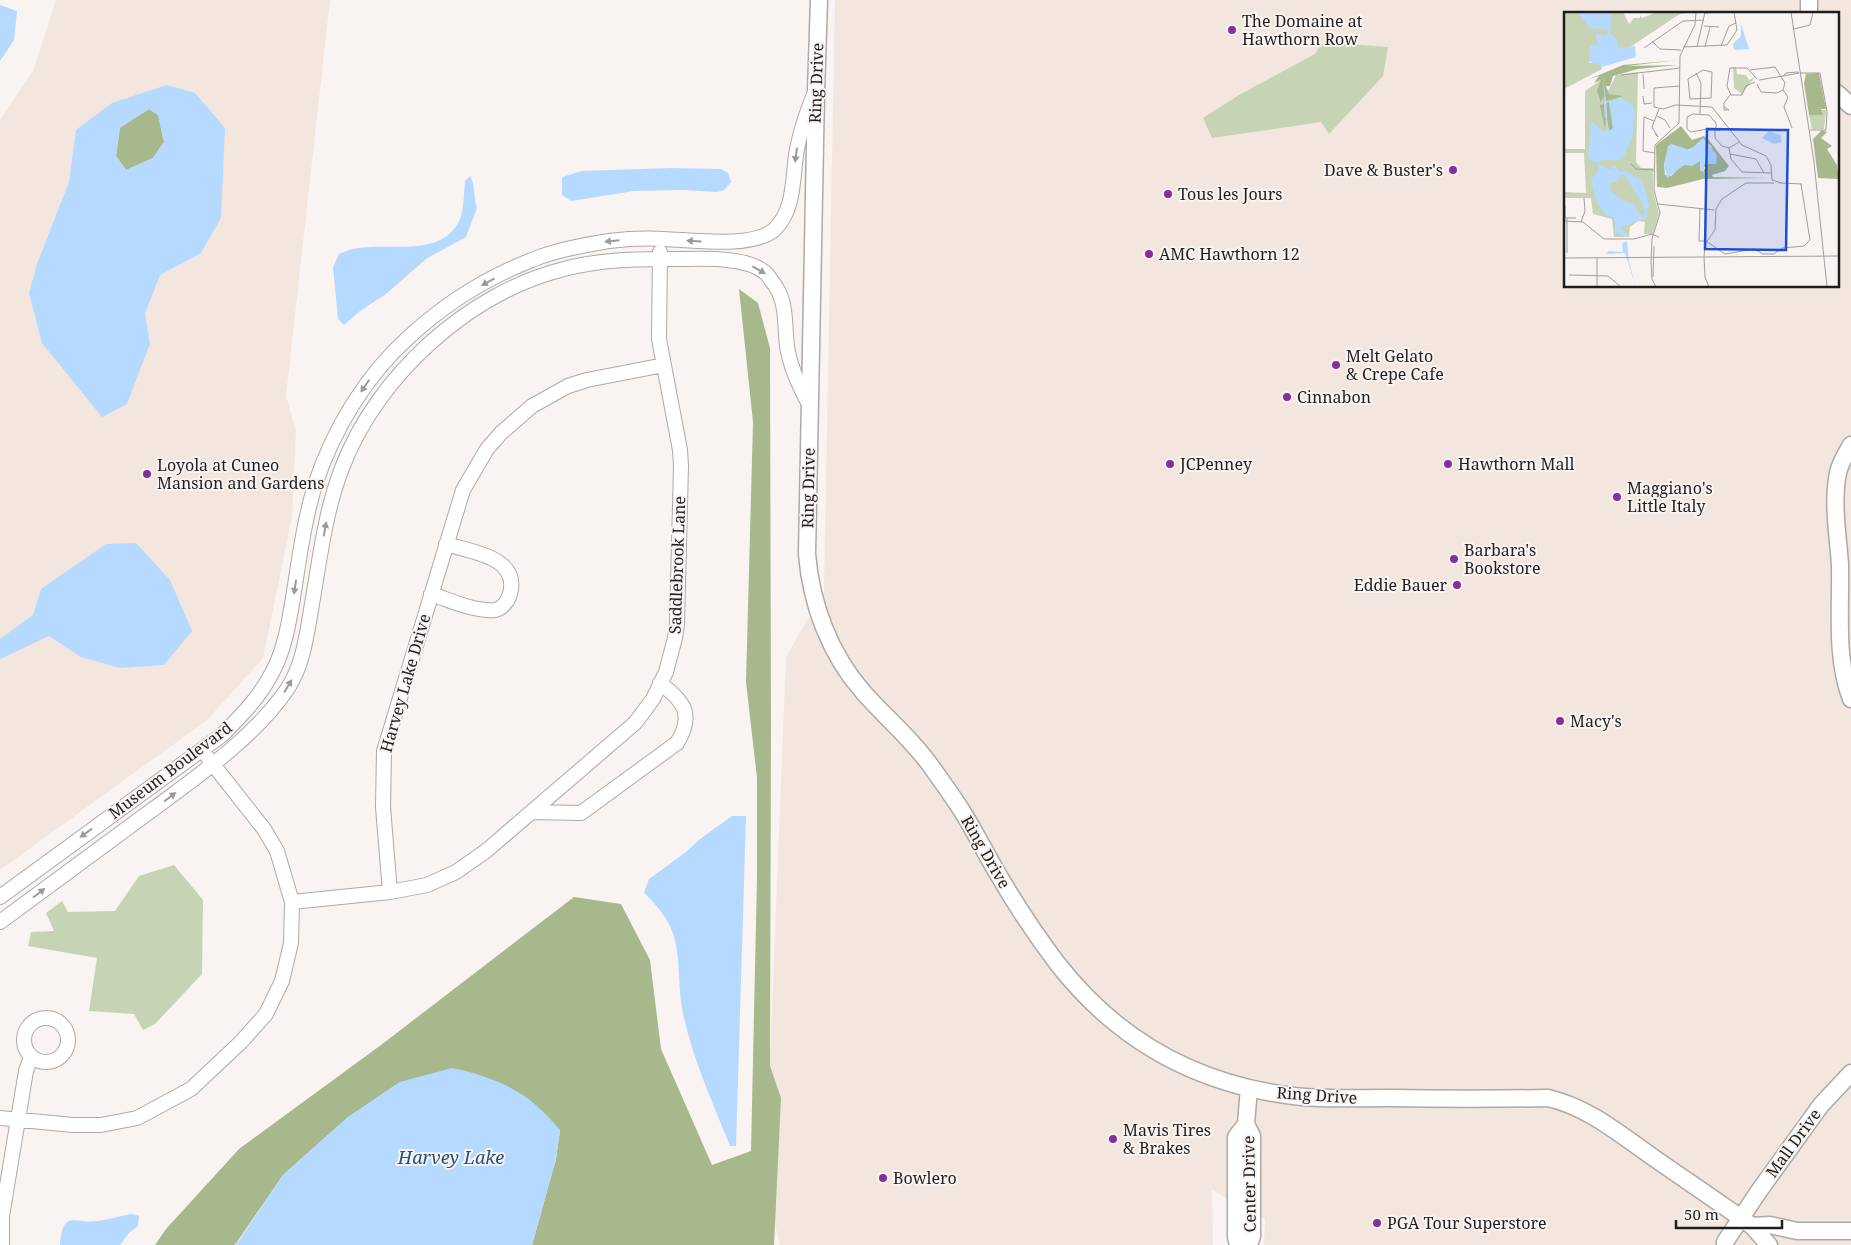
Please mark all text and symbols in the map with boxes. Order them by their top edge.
place label: The Domaine at Hawthorn Row [1242,10,1363,50]
inset map [1564,12,1838,288]
marker: The Domaine at Hawthorn Row [1226,24,1238,36]
street label: Ring Drive [804,42,828,124]
one-way arrow [792,147,800,163]
place label: Dave & Buster's [1324,159,1443,181]
marker: Dave & Buster's [1447,164,1459,176]
place label: Tous les Jours [1178,183,1283,205]
marker: Tous les Jours [1162,188,1174,200]
one-way arrow [686,236,702,244]
one-way arrow [604,238,620,246]
place label: AMC Hawthorn 12 [1159,243,1300,265]
marker: AMC Hawthorn 12 [1143,248,1155,260]
one-way arrow [751,266,766,274]
one-way arrow [480,278,495,286]
place label: Melt Gelato & Crepe Cafe [1346,345,1444,385]
marker: Melt Gelato & Crepe Cafe [1330,359,1342,371]
one-way arrow [361,380,370,393]
place label: Cinnabon [1297,386,1371,408]
marker: Cinnabon [1281,391,1293,403]
street label: Ring Drive [796,447,820,529]
place label: JCPenney [1179,453,1253,475]
place label: Hawthorn Mall [1458,453,1575,475]
place label: Loyola at Cuneo Mansion and Gardens [157,454,325,494]
marker: JCPenney [1164,458,1176,470]
marker: Hawthorn Mall [1442,458,1454,470]
marker: Loyola at Cuneo Mansion and Gardens [141,468,153,480]
place label: Maggiano's Little Italy [1627,477,1713,517]
marker: Maggiano's Little Italy [1611,491,1623,503]
street label: Saddlebrook Lane [664,496,690,634]
one-way arrow [321,521,329,537]
place label: Barbara's Bookstore [1464,539,1540,579]
marker: Barbara's Bookstore [1448,553,1460,565]
place label: Eddie Bauer [1354,574,1447,596]
one-way arrow [290,579,298,595]
marker: Eddie Bauer [1451,579,1463,591]
street label: Harvey Lake Drive [375,611,435,755]
one-way arrow [283,680,292,693]
place label: Macy's [1570,710,1622,732]
marker: Macy's [1554,715,1566,727]
street label: Museum Boulevard [104,716,236,824]
one-way arrow [163,791,176,802]
street label: Ring Drive [956,812,1016,892]
one-way arrow [79,828,93,838]
one-way arrow [32,888,46,898]
street label: Ring Drive [1276,1081,1358,1109]
street label: Mall Drive [1761,1104,1825,1182]
place label: Mavis Tires & Brakes [1123,1119,1211,1159]
marker: Mavis Tires & Brakes [1107,1133,1119,1145]
street label: Center Drive [1237,1135,1261,1233]
water label: Harvey Lake [397,1145,504,1169]
place label: Bowlero [893,1167,957,1189]
marker: Bowlero [877,1172,889,1184]
scale bar [1676,1198,1782,1230]
text: 50 m [1684,1204,1719,1224]
place label: PGA Tour Superstore [1387,1212,1547,1234]
marker: PGA Tour Superstore [1371,1217,1383,1229]

